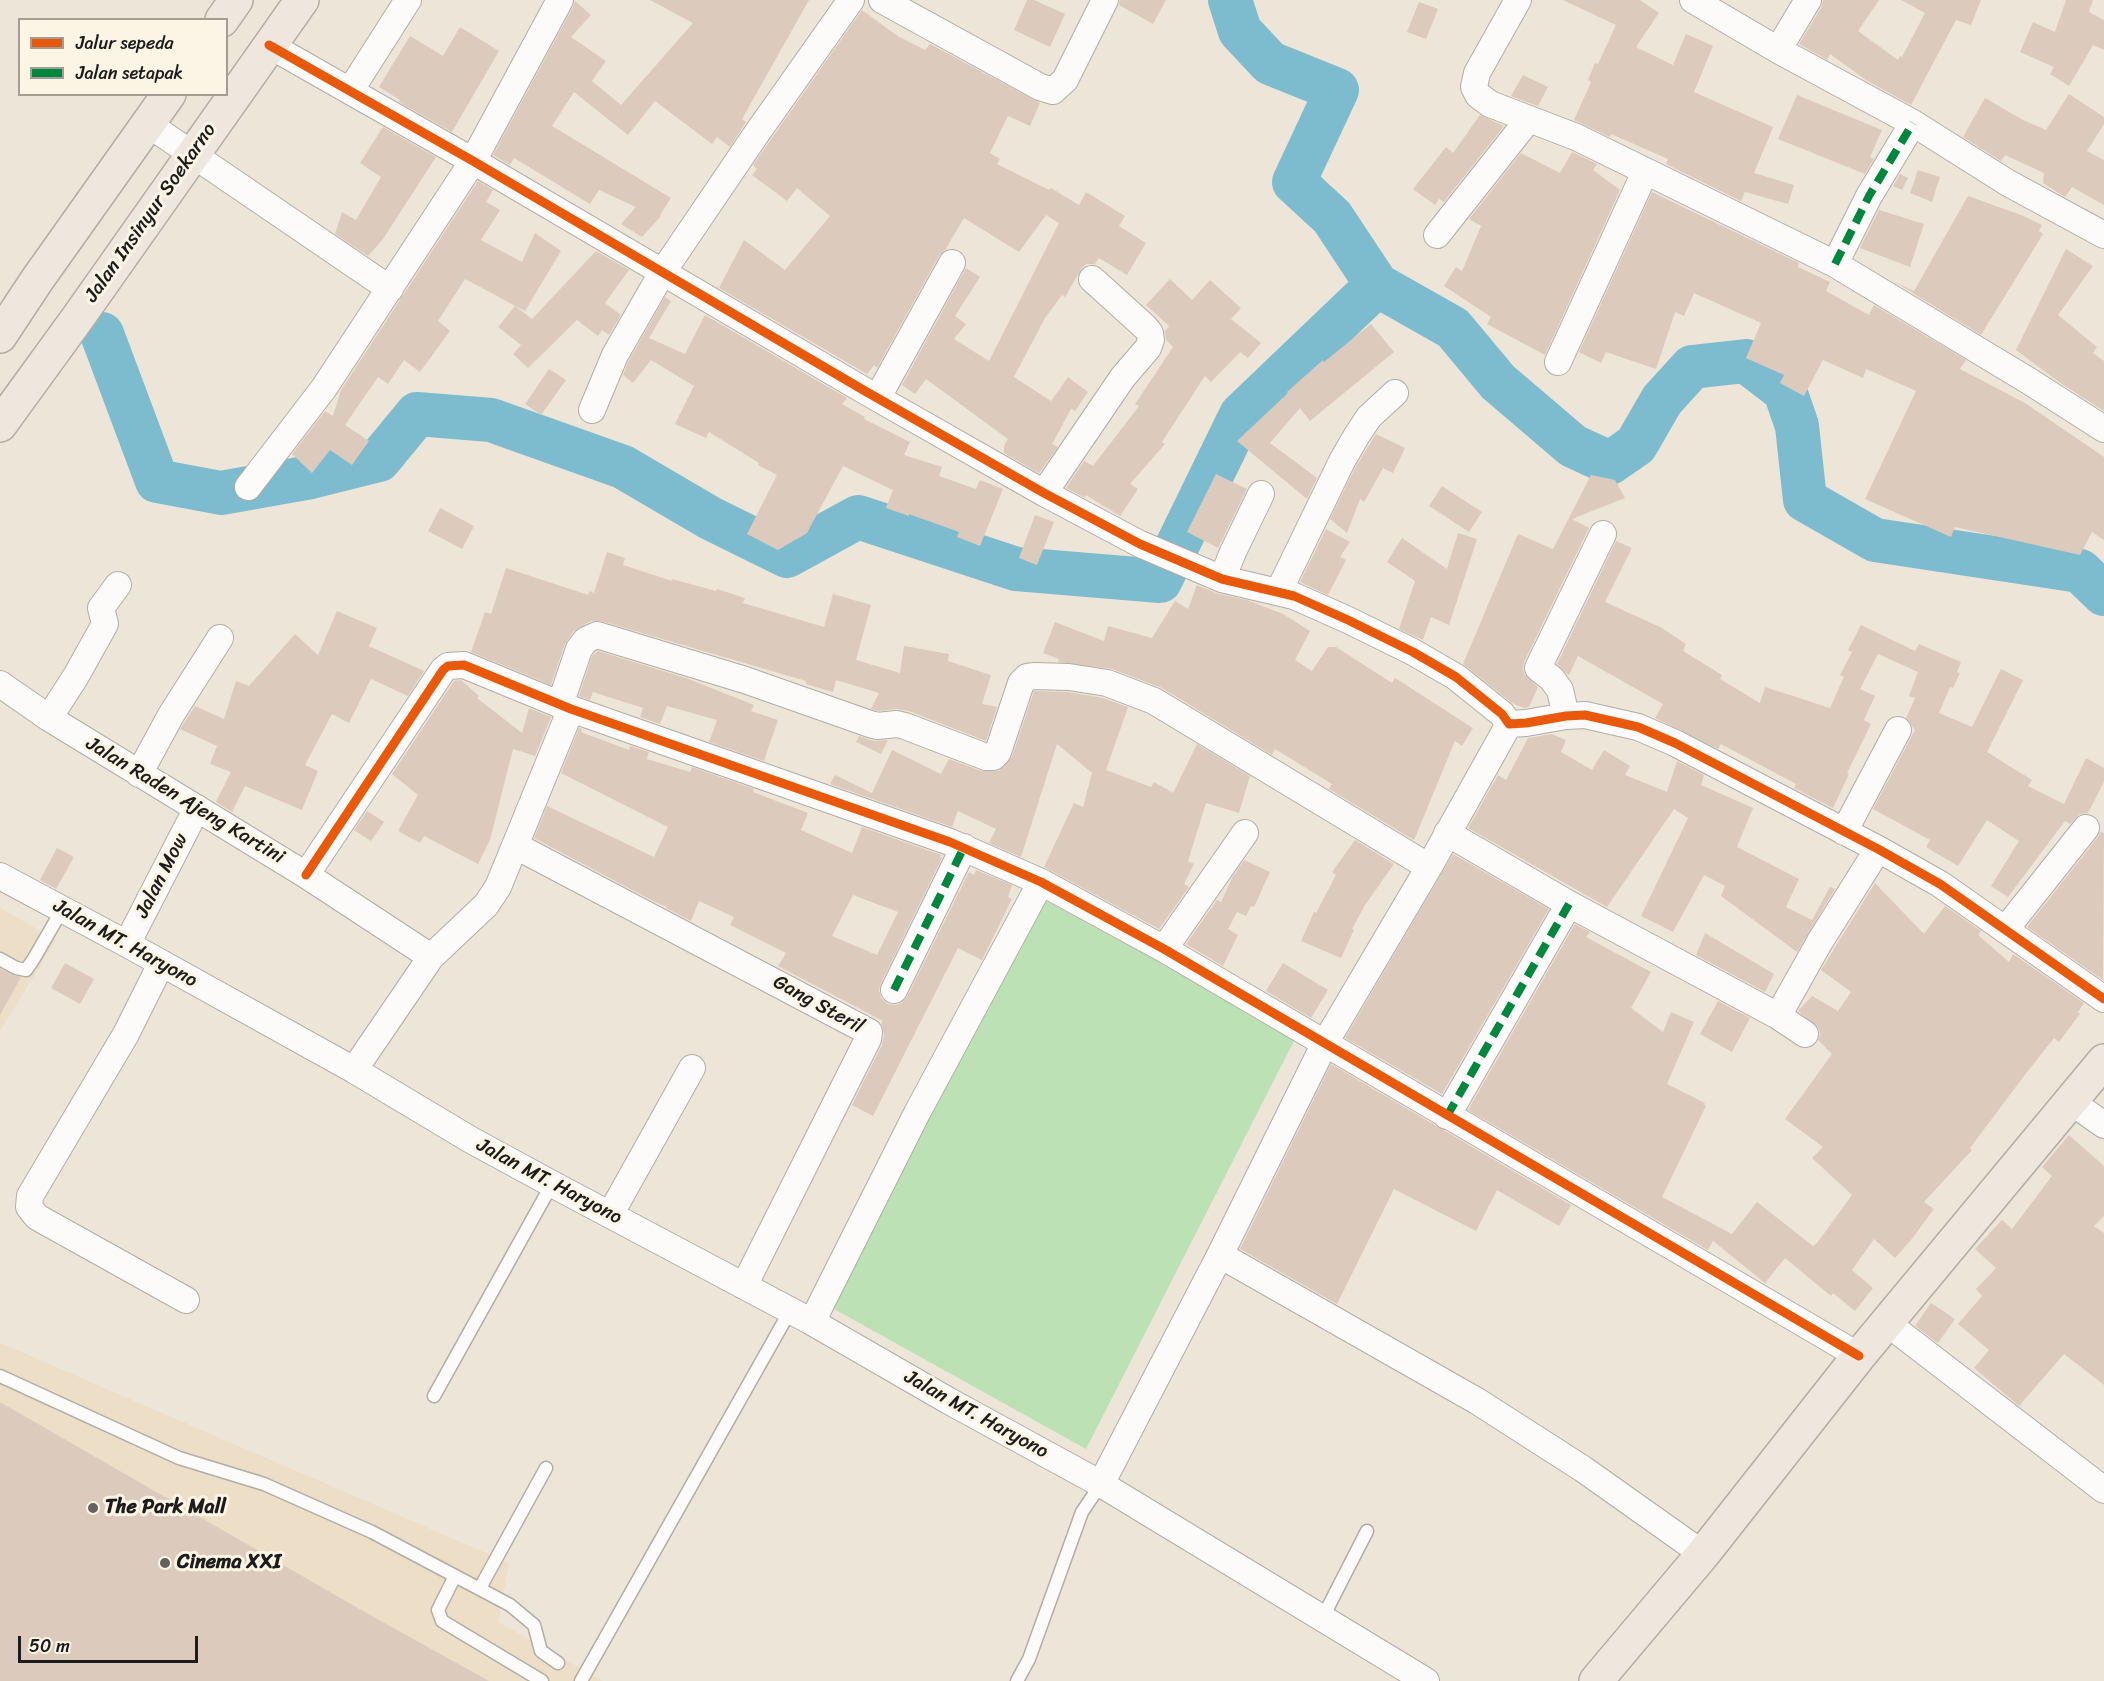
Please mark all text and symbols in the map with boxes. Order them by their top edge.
legend [18,18,228,96]
text: Jalur sepeda [76,27,174,59]
text: Jalan setapak [76,57,183,89]
street label: Jalan Insinyur Soekarno [80,119,222,307]
street label: Jalan Raden Ajeng Kartini [81,732,289,870]
street label: Jalan Mow [131,830,193,922]
street label: Jalan MT. Haryono [49,894,201,994]
street label: Gang Steril [769,970,867,1040]
street label: Jalan MT. Haryono [472,1134,626,1230]
street label: Jalan MT. Haryono [900,1365,1052,1465]
place label: The Park Mall [105,1496,226,1520]
marker: The Park Mall [86,1501,100,1515]
place label: Cinema XXI [177,1551,281,1575]
marker: Cinema XXI [158,1556,172,1570]
scale bar [21,1624,201,1662]
text: 50 m [29,1630,70,1662]

